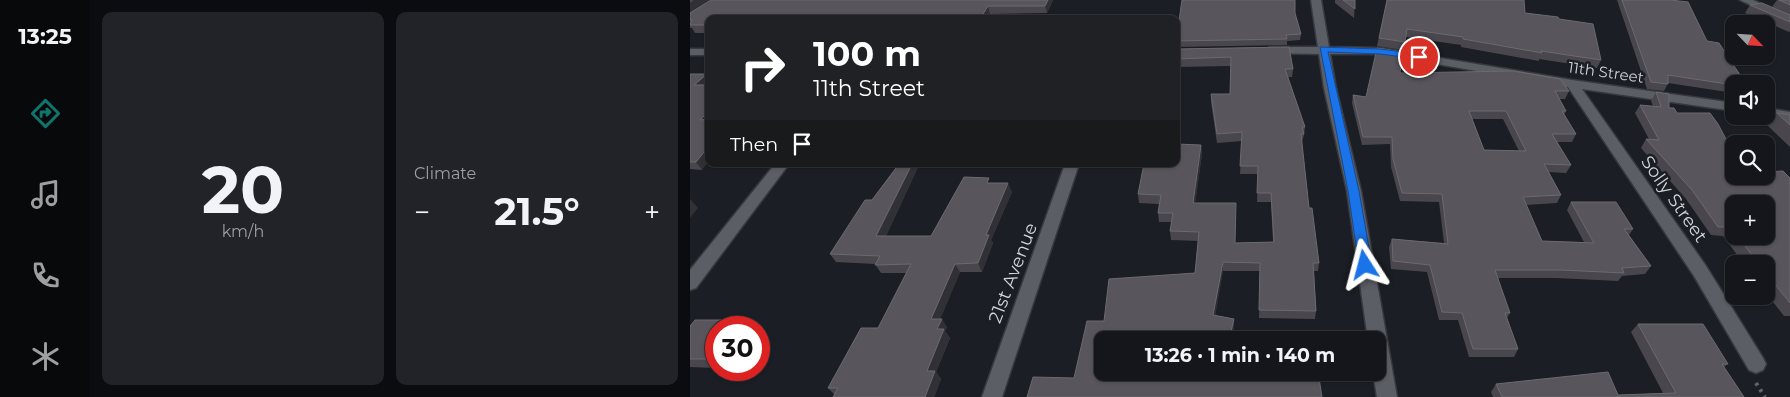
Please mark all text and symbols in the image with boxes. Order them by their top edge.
north arrow [1725,15,1775,65]
map controls [1725,15,1775,305]
text: 13:25 [18,23,72,50]
text: 100 m [813,32,921,75]
icon: right [730,35,795,100]
pin [1398,36,1440,78]
icon: arrive [1405,43,1433,71]
street label: 11th Street [1567,57,1645,87]
text: 11th Street [813,75,925,102]
button: sound [1725,75,1775,125]
icon: directions [28,96,63,131]
icon: arrive [788,130,816,158]
text: Then [730,133,778,156]
button: search [1725,135,1775,185]
text: 20 [202,150,284,229]
street label: Solly Street [1636,151,1712,247]
text: Climate [414,164,476,183]
icon: music [28,177,63,212]
text: 21.5° [494,188,580,235]
text: − [414,195,430,229]
text: + [644,195,660,229]
button: + [1725,195,1775,245]
street label: 21st Avenue [984,220,1042,326]
text: km/h [222,222,264,241]
position arrow [1338,238,1390,290]
button: − [1725,255,1775,305]
icon: phone [28,258,63,293]
speed limit sign: 30 [705,316,770,381]
icon: climate [28,339,63,374]
text: 13:26 · 1 min · 140 m [1145,344,1335,367]

